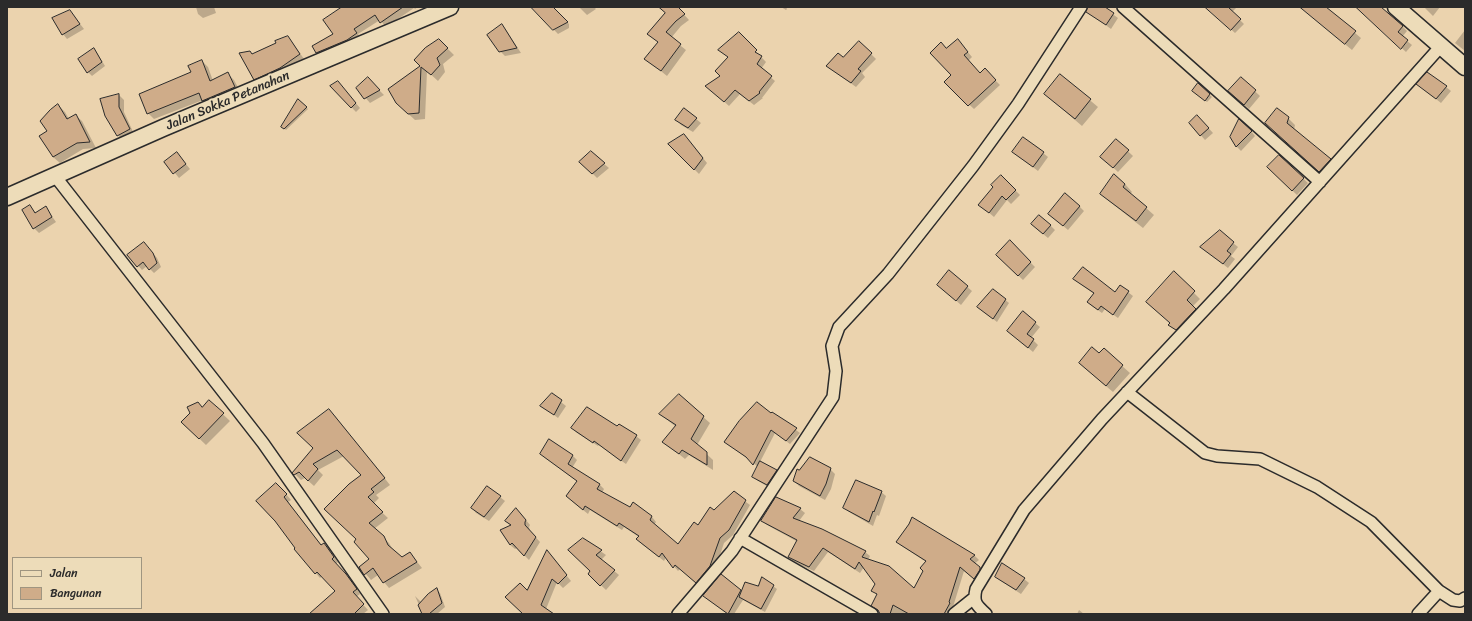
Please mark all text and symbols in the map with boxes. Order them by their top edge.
street label: Jalan Sokka Petanahan [164,68,292,134]
legend [12,557,142,609]
text: Jalan [50,562,78,584]
text: Bangunan [50,582,102,604]

